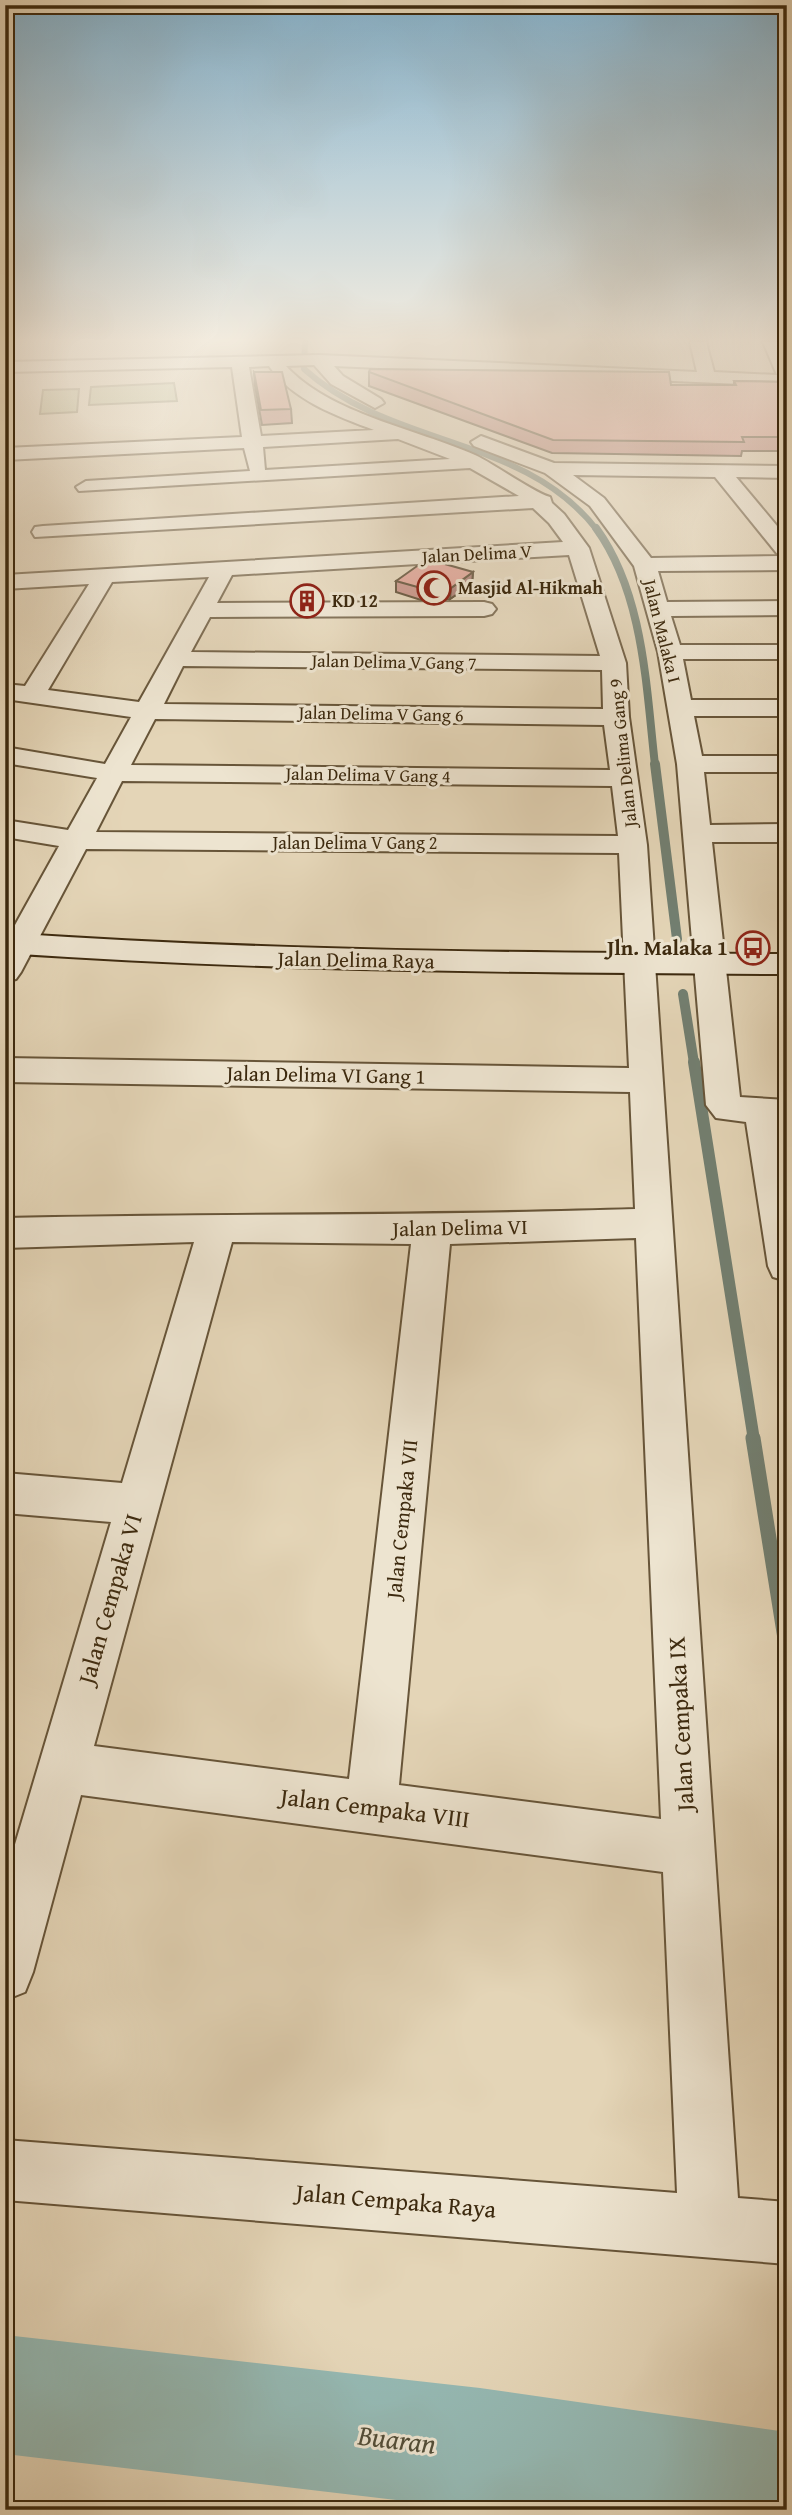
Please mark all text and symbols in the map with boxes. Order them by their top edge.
street label: Jalan Delima V [419,537,533,570]
mosque icon: Masjid Al-Hikmah [415,569,453,607]
place label: Masjid Al-Hikmah [458,574,603,601]
street label: Jalan Malaka I [636,574,688,685]
building icon: KD 12 [288,582,326,620]
place label: KD 12 [332,587,378,614]
street label: Jalan Delima V Gang 7 [309,647,477,676]
street label: Jalan Delima Gang 9 [601,677,644,831]
street label: Jalan Delima V Gang 6 [296,699,464,728]
street label: Jalan Delima V Gang 4 [283,760,451,789]
street label: Jalan Delima V Gang 2 [270,829,438,856]
bus stop icon: Jln. Malaka 1 [734,929,772,967]
place label: Jln. Malaka 1 [604,932,728,963]
street label: Jalan Delima Raya [274,943,435,976]
street label: Jalan Delima VI Gang 1 [223,1057,426,1092]
street label: Jalan Delima VI [389,1211,528,1244]
street label: Jalan Cempaka VII [377,1438,425,1603]
street label: Jalan Cempaka VI [68,1510,151,1691]
street label: Jalan Cempaka IX [658,1636,703,1815]
street label: Jalan Cempaka VIII [275,1778,472,1836]
street label: Jalan Cempaka Raya [291,2174,498,2227]
water label: Buaran [355,2413,438,2464]

